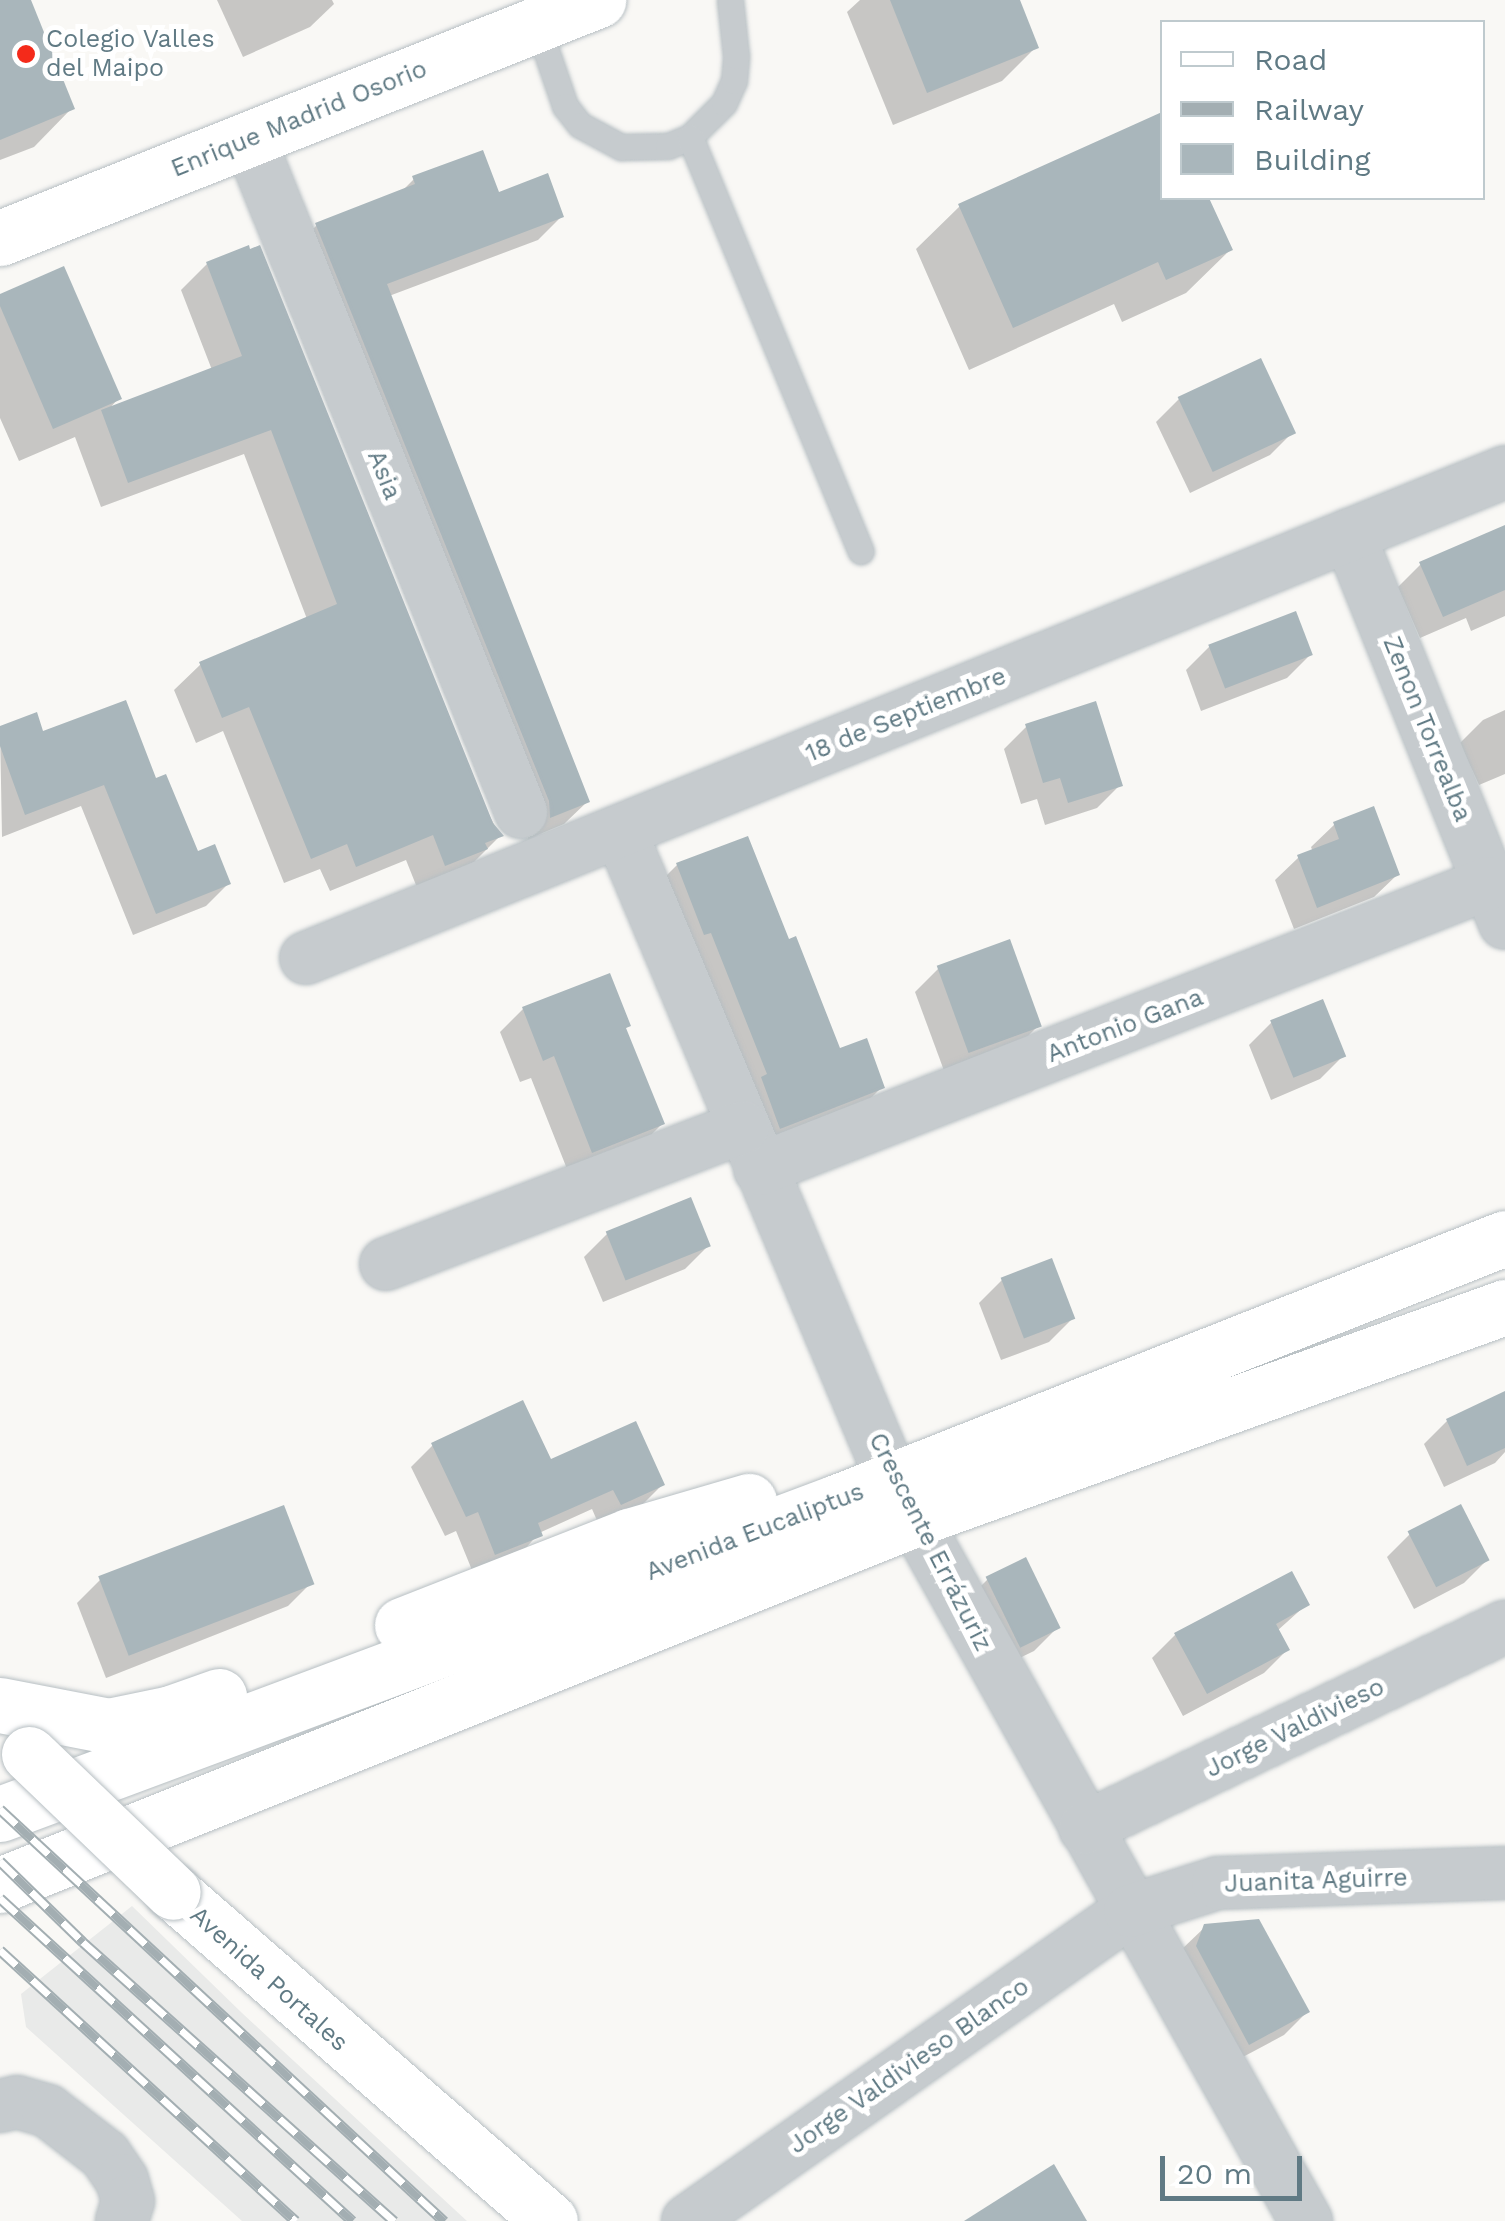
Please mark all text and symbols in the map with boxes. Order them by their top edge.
legend [1160,20,1485,200]
place label: Colegio Valles del Maipo [46,25,215,84]
text: Road [1254,42,1327,77]
marker: Colegio Valles del Maipo [15,43,37,65]
street label: Enrique Madrid Osorio [167,54,431,184]
text: Railway [1254,92,1364,127]
text: Building [1254,142,1371,177]
street label: Asia [361,446,407,504]
street label: Zenon Torrealba [1376,632,1478,826]
street label: 18 de Septiembre [801,661,1011,769]
street label: Antonio Gana [1043,982,1207,1070]
street label: Crescente Errázuriz [862,1428,998,1656]
street label: Avenida Eucaliptus [642,1477,868,1587]
street label: Jorge Valdivieso [1200,1672,1390,1784]
street label: Juanita Aguirre [1223,1863,1409,1899]
street label: Avenida Portales [184,1900,354,2058]
street label: Jorge Valdivieso Blanco [783,1971,1035,2161]
scale bar [1165,2136,1308,2198]
text: 20 m [1177,2156,1252,2191]

